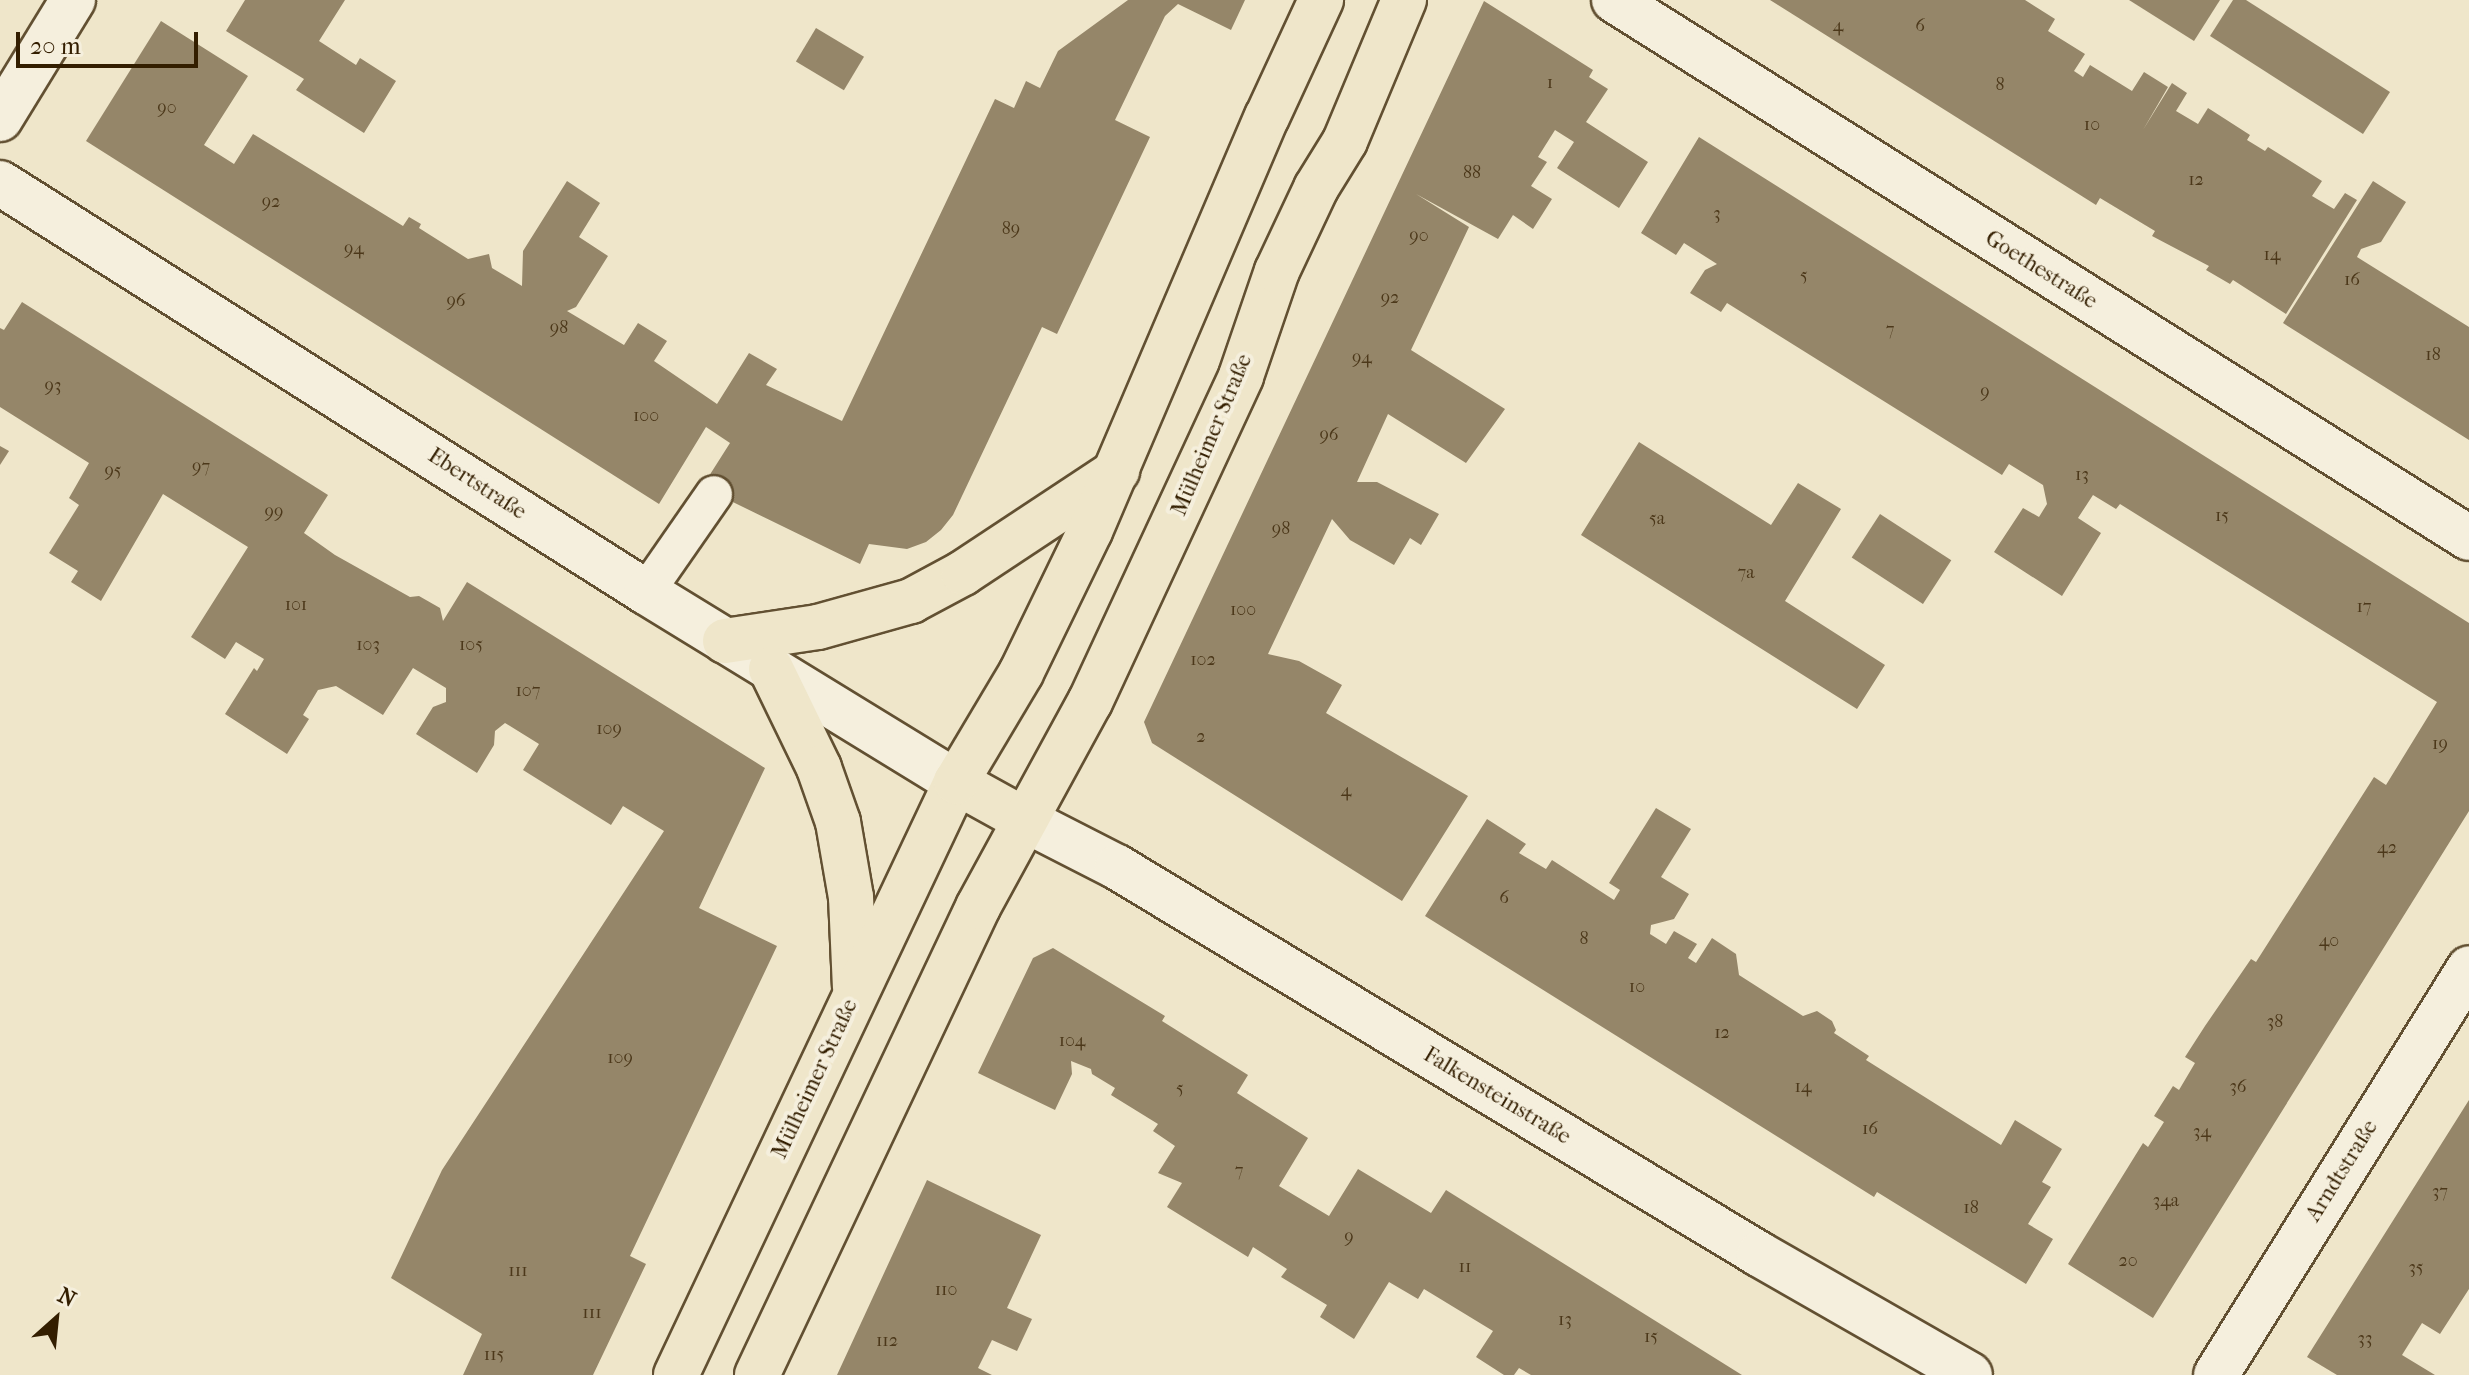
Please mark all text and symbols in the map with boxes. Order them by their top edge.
house number: 4 [1833,15,1843,37]
house number: 6 [1915,15,1925,37]
scale bar [20,16,202,66]
text: 20 m [30,32,81,60]
house number: 1 [1547,72,1553,94]
house number: 8 [1995,74,2005,96]
house number: 90 [157,97,177,119]
house number: 10 [2084,114,2100,136]
house number: 88 [1463,162,1481,184]
house number: 12 [2188,169,2204,191]
house number: 92 [262,191,280,213]
house number: 3 [1713,203,1721,225]
house number: 89 [1002,218,1020,240]
house number: 90 [1409,225,1429,247]
street label: Goethestraße [1980,225,2102,315]
house number: 94 [344,238,364,260]
house number: 14 [2263,244,2281,266]
house number: 5 [1800,265,1808,287]
house number: 16 [2344,269,2360,291]
house number: 92 [1381,287,1399,309]
house number: 96 [446,290,466,312]
house number: 98 [550,317,568,339]
house number: 7 [1886,319,1894,341]
house number: 18 [2425,344,2441,366]
house number: 94 [1352,347,1372,369]
street label: Mülheimer Straße [1166,350,1258,520]
house number: 93 [45,375,61,397]
house number: 9 [1980,381,1990,403]
house number: 100 [633,405,659,427]
house number: 96 [1319,424,1339,446]
street label: Ebertstraße [423,443,531,525]
house number: 97 [192,456,210,478]
house number: 95 [104,460,122,482]
house number: 13 [2075,464,2089,486]
house number: 99 [265,501,283,523]
house number: 15 [2215,505,2229,527]
house number: 5a [1649,508,1665,530]
house number: 98 [1272,518,1290,540]
house number: 7a [1737,562,1755,584]
house number: 101 [285,594,307,616]
house number: 17 [2356,596,2372,618]
house number: 100 [1230,599,1256,621]
house number: 103 [356,634,380,656]
house number: 105 [459,634,483,656]
house number: 102 [1190,649,1216,671]
house number: 107 [516,680,540,702]
house number: 109 [596,718,622,740]
house number: 2 [1196,726,1206,748]
house number: 19 [2432,733,2448,755]
house number: 4 [1341,780,1351,802]
house number: 42 [2377,837,2397,859]
house number: 6 [1499,887,1509,909]
house number: 8 [1579,928,1589,950]
house number: 40 [2319,930,2339,952]
house number: 10 [1629,976,1645,998]
street label: Mülheimer Straße [767,995,863,1163]
house number: 38 [2267,1011,2283,1033]
house number: 12 [1714,1022,1730,1044]
house number: 104 [1059,1030,1085,1052]
street label: Falkensteinstraße [1419,1042,1575,1150]
house number: 109 [607,1047,633,1069]
house number: 14 [1794,1076,1812,1098]
house number: 36 [2229,1076,2247,1098]
house number: 5 [1176,1078,1184,1100]
street label: Arndtstraße [2300,1115,2384,1227]
house number: 16 [1862,1118,1878,1140]
house number: 34 [2193,1121,2211,1143]
house number: 7 [1235,1160,1243,1182]
house number: 37 [2432,1181,2448,1203]
house number: 34a [2153,1190,2179,1212]
house number: 18 [1963,1197,1979,1219]
house number: 9 [1344,1226,1354,1248]
house number: 20 [2118,1250,2138,1272]
house number: 11 [1459,1256,1471,1278]
house number: 35 [2408,1257,2424,1279]
house number: 111 [508,1260,528,1282]
north arrow [16,1279,96,1359]
house number: 110 [935,1279,957,1301]
text: N [54,1282,80,1313]
house number: 111 [582,1302,602,1324]
house number: 13 [1558,1309,1572,1331]
house number: 15 [1644,1326,1658,1348]
house number: 33 [2358,1328,2372,1350]
house number: 112 [876,1330,898,1352]
house number: 115 [484,1344,504,1366]

